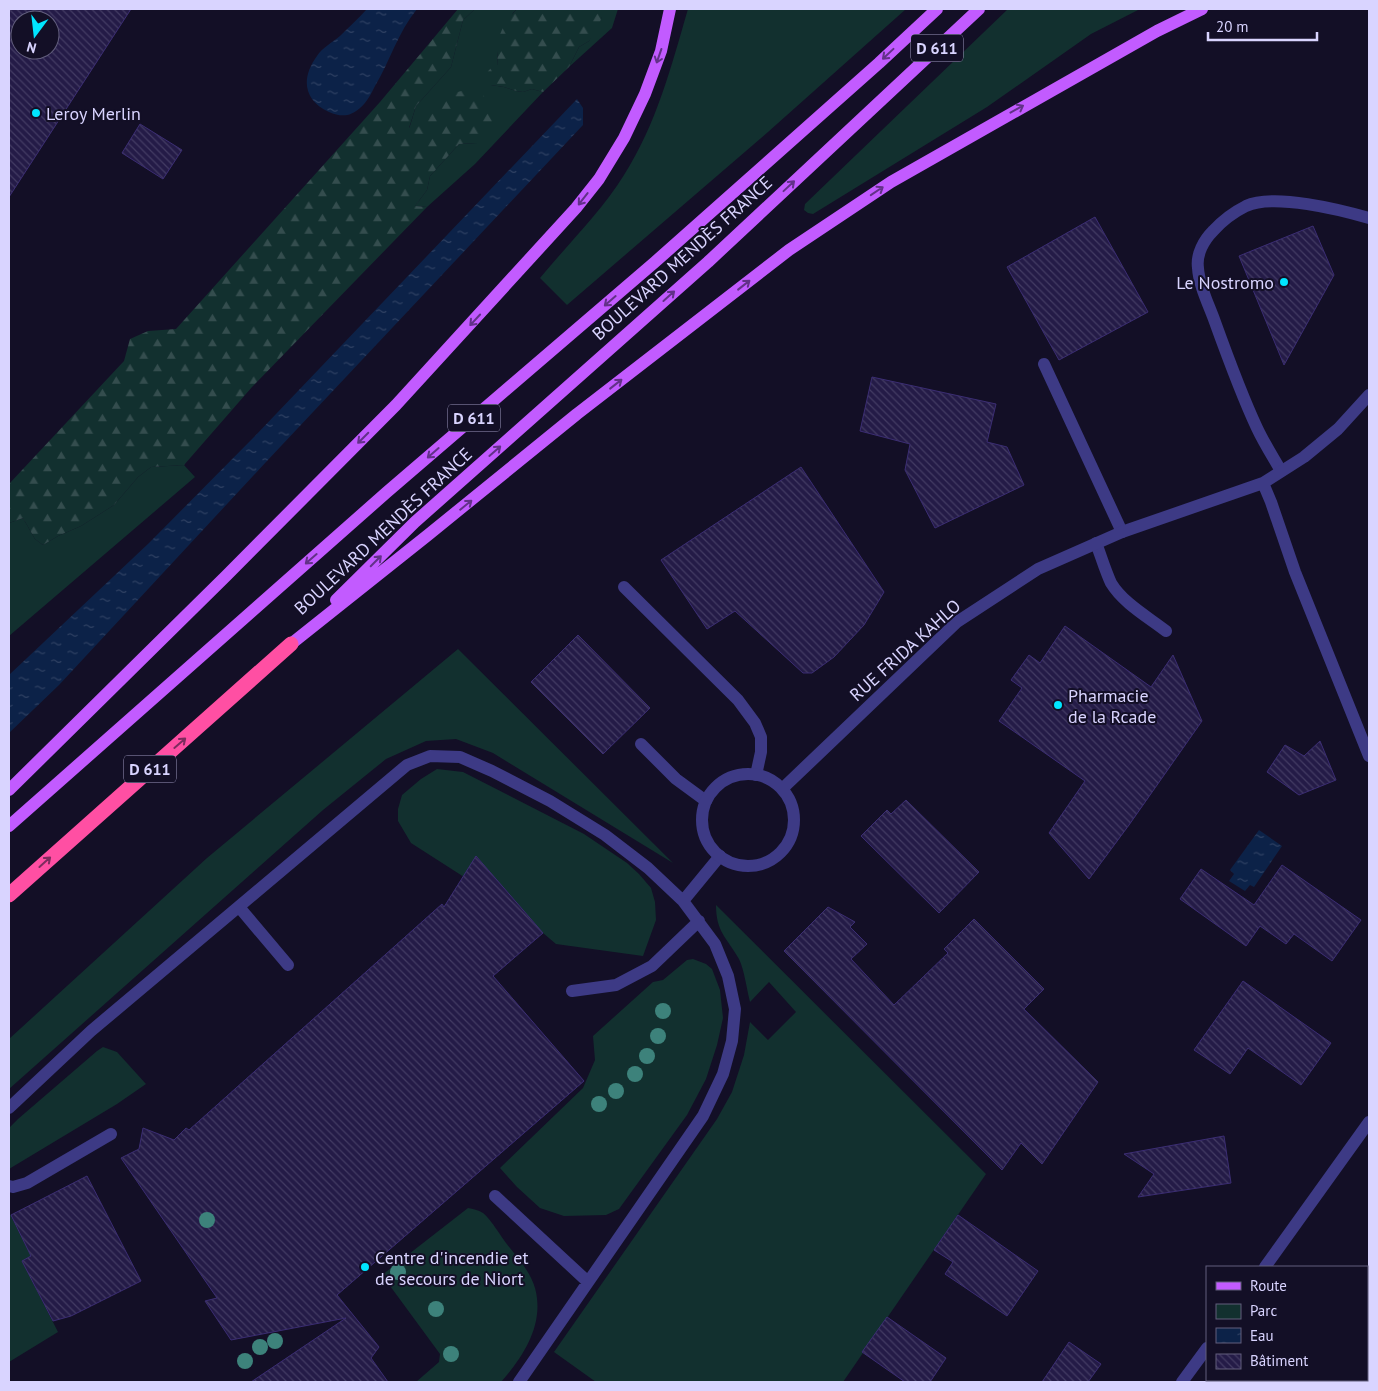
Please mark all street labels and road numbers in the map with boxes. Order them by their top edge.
road number: D 611 [911,34,963,62]
street label: BOULEVARD MENDÈS FRANCE [587,171,777,345]
road number: D 611 [448,404,500,432]
street label: BOULEVARD MENDÈS FRANCE [289,443,477,619]
street label: RUE FRIDA KAHLO [845,594,965,706]
road number: D 611 [124,756,176,782]

